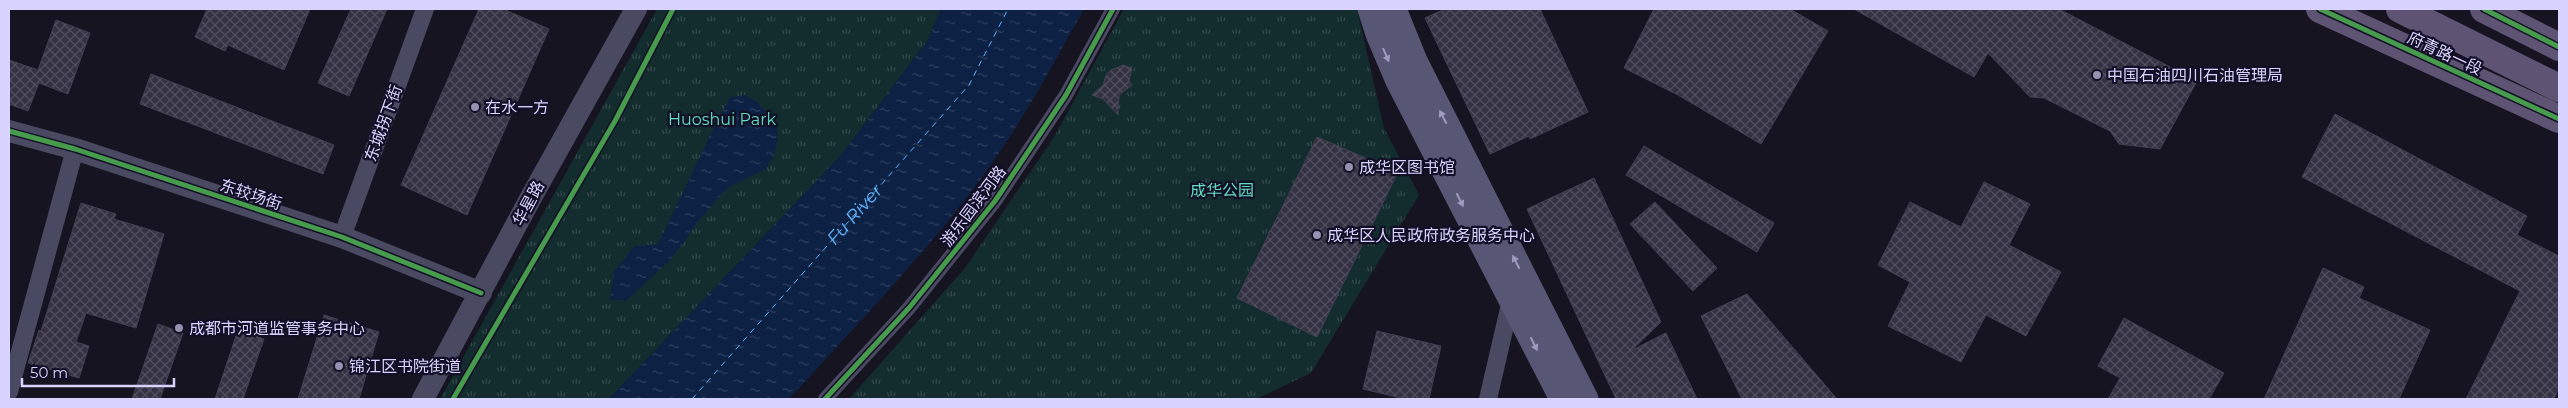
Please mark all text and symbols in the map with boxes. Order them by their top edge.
street label: 府青路一段 [2405,28,2485,79]
one-way arrow [1383,48,1391,62]
place label: 中国石油四川石油管理局 [2107,66,2283,85]
marker: 中国石油四川石油管理局 [2091,69,2103,81]
street label: 东城拐下街 [361,82,406,164]
place label: 在水一方 [485,98,549,117]
marker: 在水一方 [469,101,481,113]
park label: Huoshui Park [668,110,777,129]
one-way arrow [1439,110,1447,124]
place label: 成华区图书馆 [1359,158,1455,177]
marker: 成华区图书馆 [1343,161,1355,173]
street label: 游乐园滨河路 [937,162,1010,250]
street label: 东较场街 [217,176,284,213]
street label: 华星路 [509,178,548,229]
water label: Fu River [822,179,888,249]
park label: 成华公园 [1190,181,1254,200]
one-way arrow [1456,192,1464,207]
place label: 成华区人民政府政务服务中心 [1327,226,1535,245]
marker: 成华区人民政府政务服务中心 [1311,229,1323,241]
one-way arrow [1512,255,1520,269]
place label: 成都市河道监管事务中心 [189,319,365,338]
marker: 成都市河道监管事务中心 [173,322,185,334]
one-way arrow [1530,337,1538,351]
scale bar [22,356,175,388]
place label: 锦江区书院街道 [349,357,461,376]
marker: 锦江区书院街道 [333,360,345,372]
text: 50 m [30,363,68,382]

